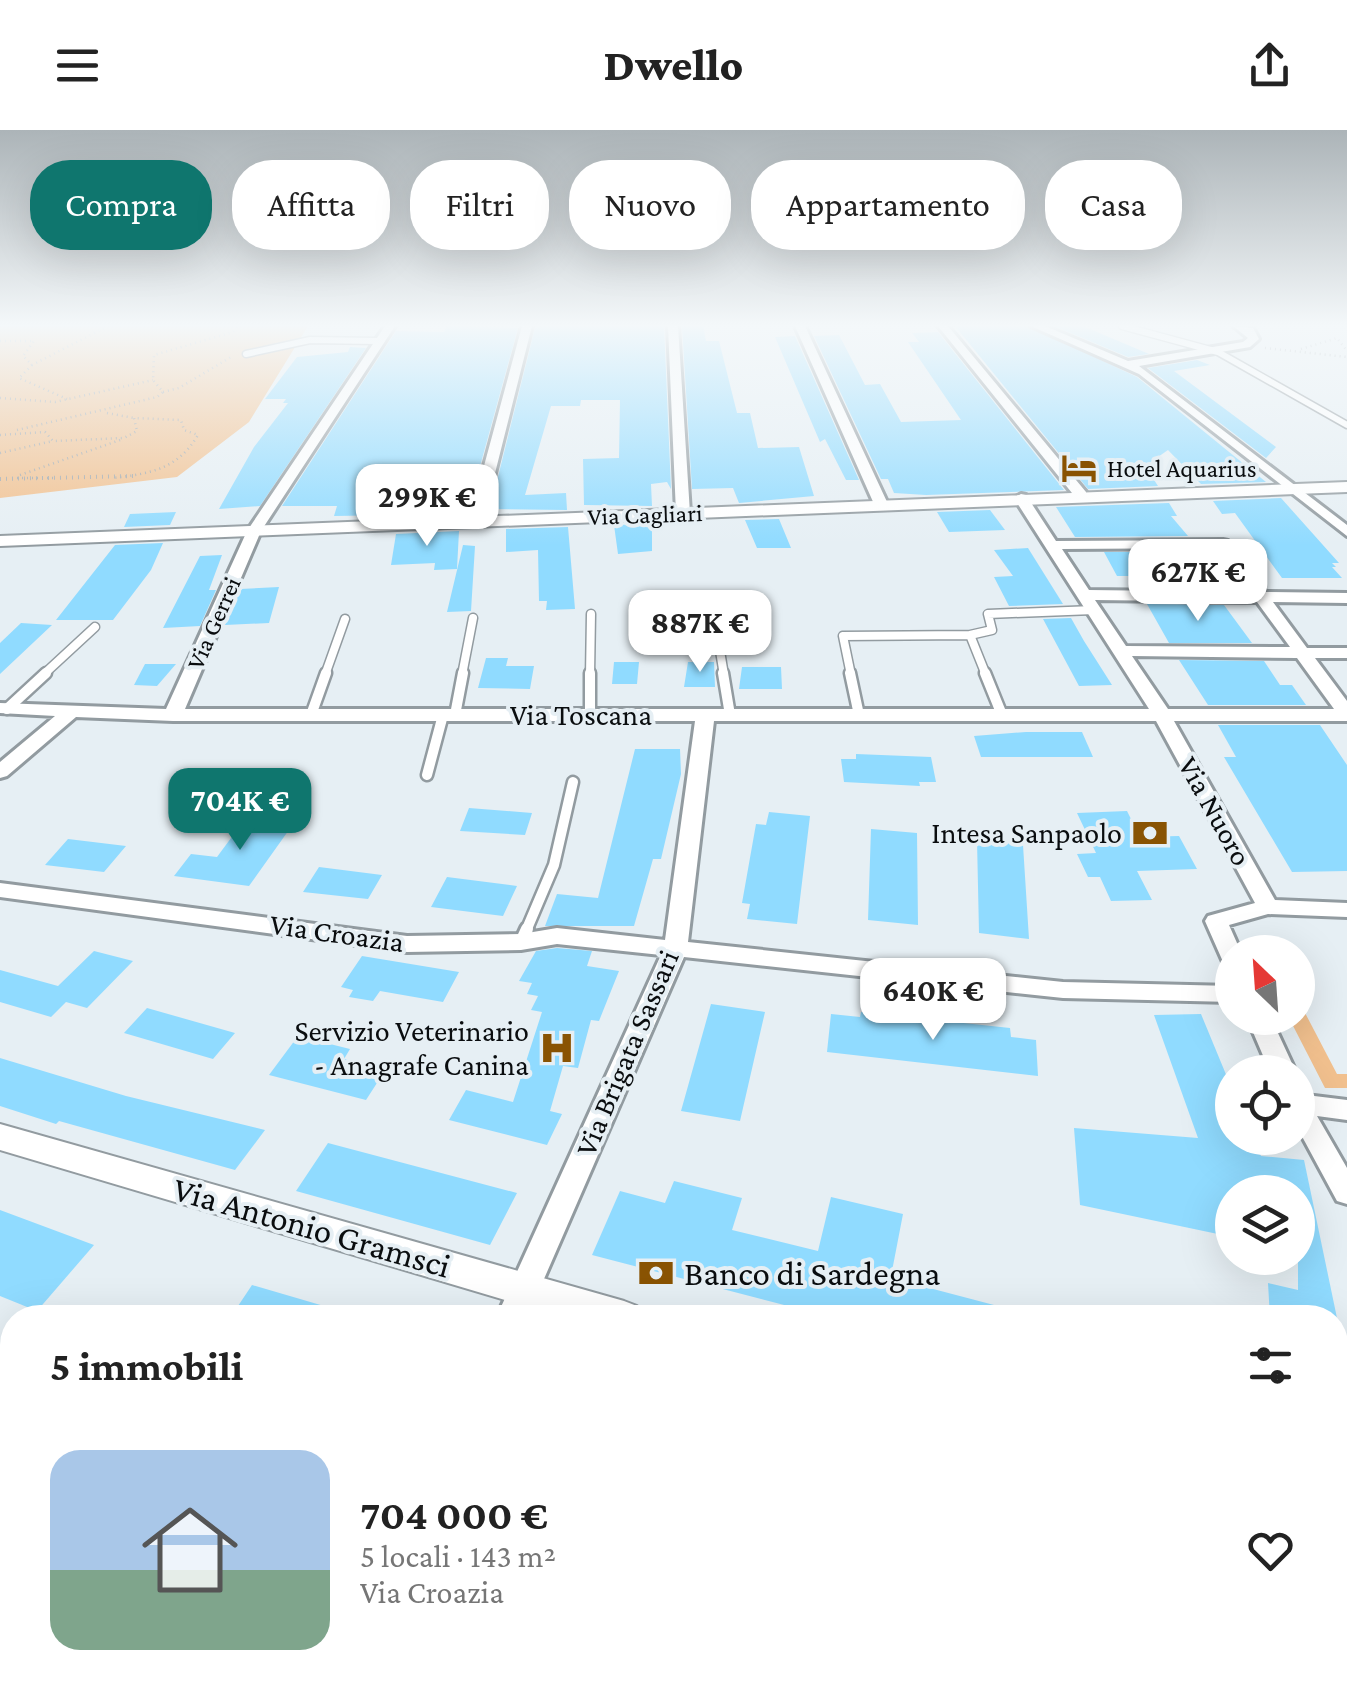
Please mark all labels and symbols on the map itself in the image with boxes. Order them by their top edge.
hotel icon: Hotel Aquarius [1060,449,1098,487]
place label: Hotel Aquarius [1107,455,1257,483]
pin: 299K € [346,464,508,549]
street label: Via Cagliari [587,499,703,531]
pin: 627K € [1117,539,1279,624]
street label: Via Gerrei [181,573,246,674]
pin: 887K € [619,590,781,675]
street label: Via Toscana [510,698,652,731]
street label: Via Nuoro [1172,751,1259,871]
pin: 704K € [159,768,321,853]
bank icon: Intesa Sanpaolo [1131,814,1169,852]
place label: Intesa Sanpaolo [931,816,1122,850]
street label: Via Croazia [268,907,406,958]
north arrow [1215,935,1315,1035]
street label: Via Brigata Sassari [568,945,686,1161]
pin: 640K € [852,958,1014,1043]
place label: Servizio Veterinario - Anagrafe Canina [294,1014,529,1082]
hospital icon: Servizio Veterinario - Anagrafe Canina [538,1029,576,1067]
street label: Via Antonio Gramsci [169,1169,455,1286]
bank icon: Banco di Sardegna [637,1254,675,1292]
place label: Banco di Sardegna [684,1254,941,1293]

